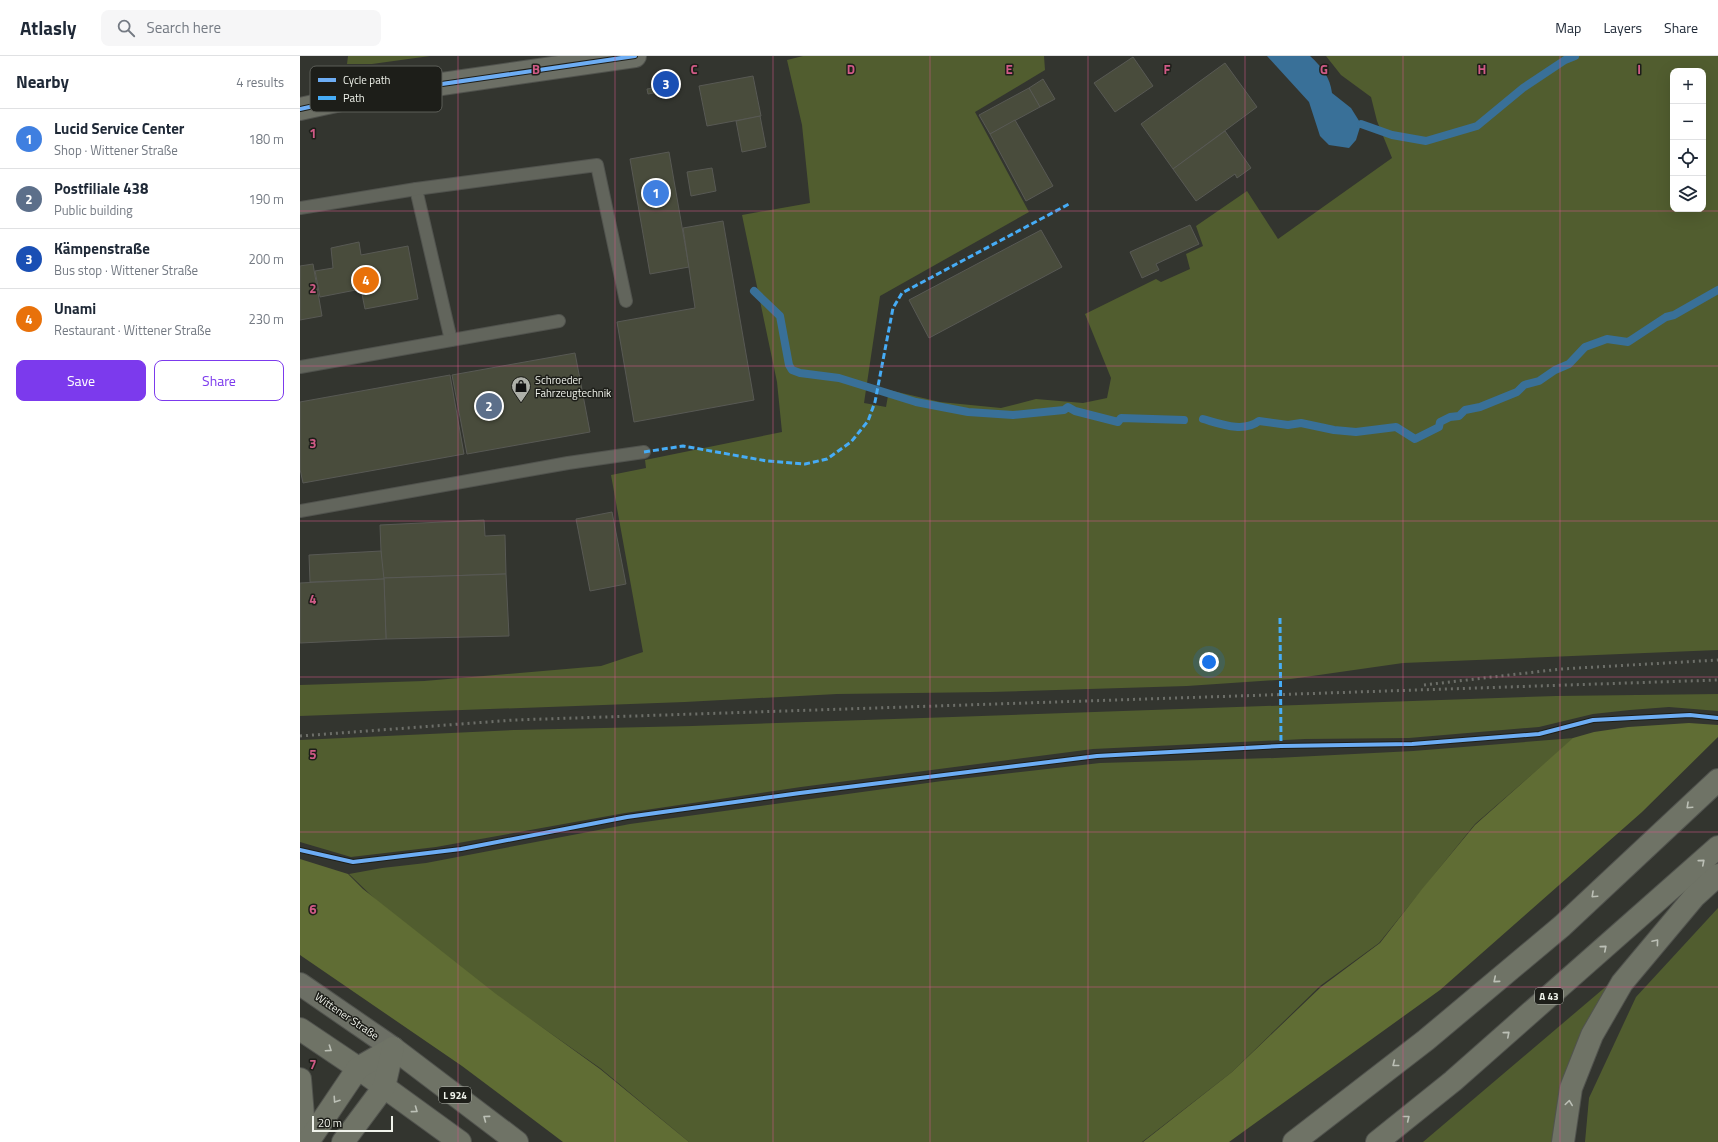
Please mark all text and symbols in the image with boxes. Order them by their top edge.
search box [101,10,381,46]
text: Atlasly [20,13,77,42]
text: Search here [147,16,221,39]
icon: search [115,17,137,39]
text: Map [1555,17,1581,38]
text: Layers [1603,17,1642,38]
text: Share [1664,17,1698,38]
text: B [532,59,540,79]
text: C [690,59,698,79]
text: D [847,59,855,79]
text: E [1005,59,1013,79]
text: F [1164,59,1171,79]
text: G [1320,59,1328,79]
text: H [1478,59,1486,79]
text: I [1637,59,1641,79]
legend [310,66,442,112]
map controls [1670,68,1706,212]
button: + [1670,68,1706,104]
text: Nearby [16,69,69,95]
pin: 3 [653,69,679,99]
text: 4 results [236,72,284,92]
text: Cycle path [343,72,391,88]
text: Path [343,90,365,106]
button: − [1670,104,1706,140]
text: Lucid Service Center [54,117,184,140]
text: 1 [309,123,317,143]
text: 1 [25,129,33,149]
text: 180 m [248,129,284,149]
text: Shop · Wittener Straße [54,140,178,160]
button: locate [1670,140,1706,176]
button: layers [1670,176,1706,212]
text: Postfiliale 438 [54,177,148,200]
pin: 1 [643,178,669,208]
text: 2 [25,189,33,209]
text: 190 m [248,189,284,209]
text: Public building [54,200,133,220]
text: Kämpenstraße [54,237,150,260]
text: 3 [25,249,33,269]
text: 200 m [248,249,284,269]
text: Bus stop · Wittener Straße [54,260,198,280]
pin: 4 [353,265,379,295]
text: 2 [309,278,317,298]
text: Unami [54,297,96,320]
text: 4 [25,309,33,329]
text: 230 m [248,309,284,329]
text: Restaurant · Wittener Straße [54,320,211,340]
button: Save [16,360,146,401]
button: Share [154,360,284,401]
place label: Schroeder Fahrzeugtechnik [535,372,612,401]
shop icon: Schroeder Fahrzeugtechnik [510,375,532,403]
pin: 2 [476,391,502,421]
text: 3 [309,433,317,453]
text: 4 [309,589,317,609]
your location [1199,652,1219,672]
text: 5 [309,744,317,764]
one-way arrow [1687,802,1694,809]
one-way arrow [1697,859,1704,866]
one-way arrow [1591,890,1599,898]
text: 6 [309,899,317,919]
one-way arrow [1652,940,1659,947]
one-way arrow [1599,945,1607,952]
one-way arrow [1494,976,1501,983]
road number: A 43 [1535,988,1563,1004]
street label: Wittener Straße [312,989,383,1044]
one-way arrow [1502,1031,1509,1038]
one-way arrow [325,1044,332,1052]
text: 7 [309,1054,317,1074]
one-way arrow [1393,1059,1400,1066]
road number: L 924 [439,1087,471,1103]
one-way arrow [333,1096,341,1103]
one-way arrow [1564,1100,1573,1106]
one-way arrow [411,1105,418,1112]
scale bar [312,1114,393,1133]
text: 20 m [318,1115,342,1131]
one-way arrow [1403,1115,1410,1122]
one-way arrow [483,1116,490,1123]

